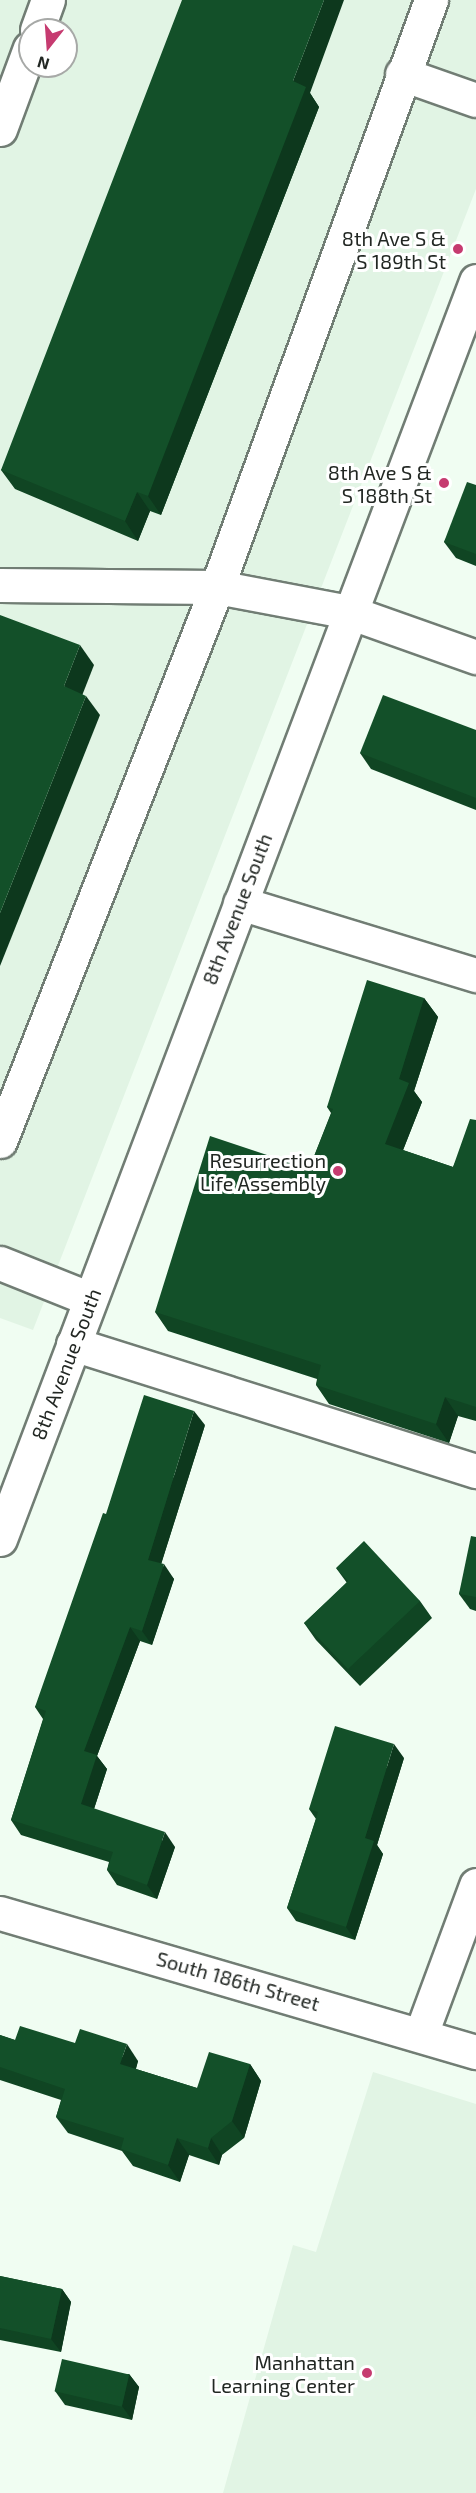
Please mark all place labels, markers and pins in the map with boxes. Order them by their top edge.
place label: 8th Ave S & S 189th St [341,226,446,273]
marker: 8th Ave S & S 189th St [451,242,465,256]
place label: 8th Ave S & S 188th St [327,460,432,507]
marker: 8th Ave S & S 188th St [437,476,451,490]
place label: Resurrection Life Assembly [200,1148,326,1195]
marker: Resurrection Life Assembly [331,1164,345,1178]
place label: Manhattan Learning Center [211,2350,355,2397]
marker: Manhattan Learning Center [360,2366,374,2380]

